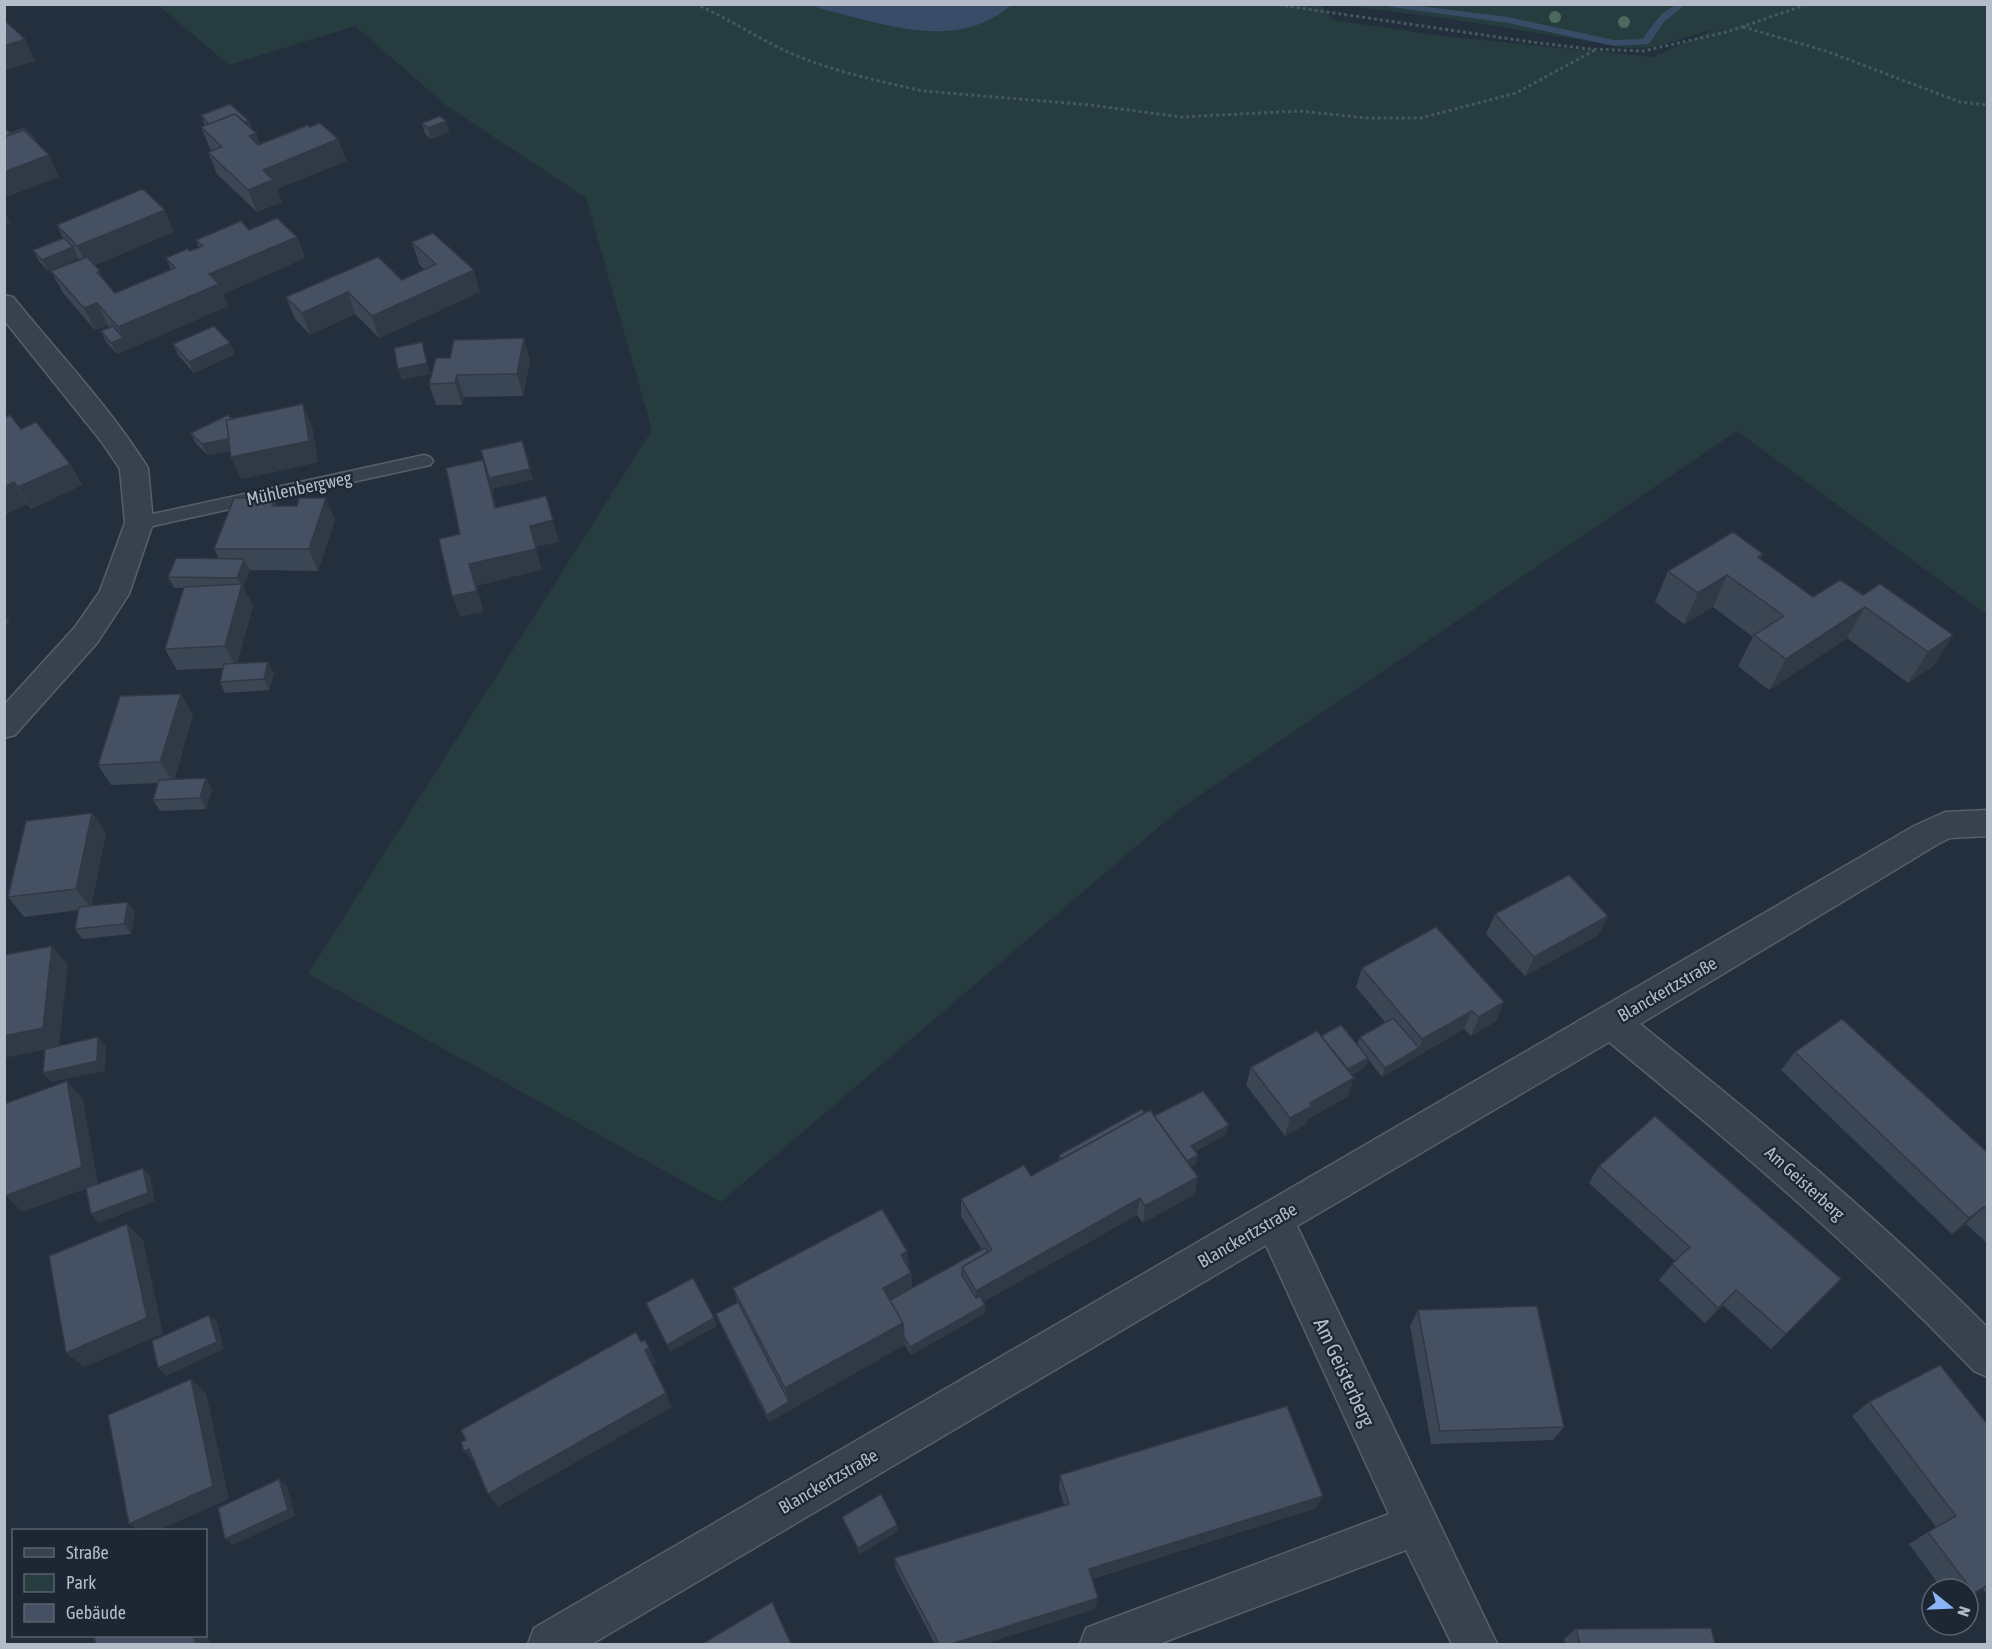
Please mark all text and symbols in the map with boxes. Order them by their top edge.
street label: Mühlenbergweg [245,467,354,509]
street label: Blanckertzstraße [1614,952,1720,1026]
street label: Am Geisterberg [1761,1142,1849,1224]
street label: Blanckertzstraße [1194,1198,1300,1272]
street label: Am Geisterberg [1309,1314,1381,1430]
street label: Blanckertzstraße [775,1444,881,1518]
legend [12,1529,207,1637]
text: Straße [66,1542,109,1563]
text: Park [66,1572,96,1593]
north arrow [1920,1577,1980,1637]
text: Gebäude [66,1602,126,1623]
text: N [1954,1604,1974,1619]

